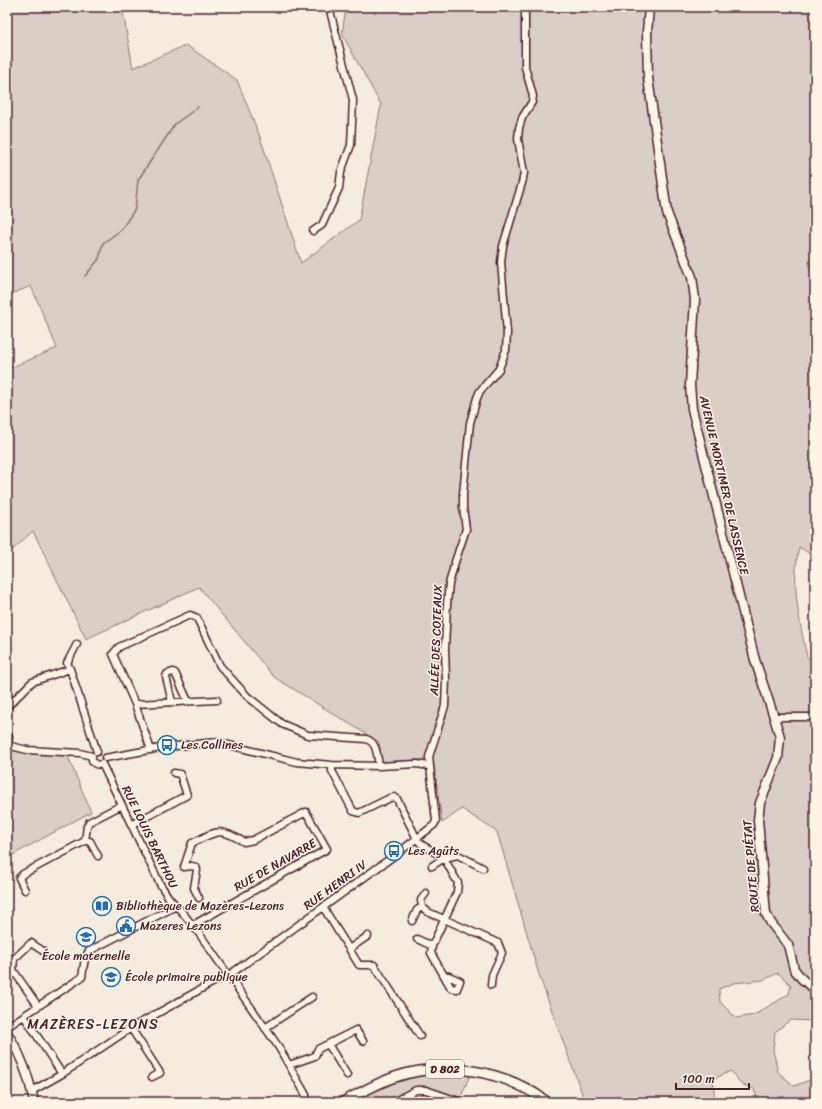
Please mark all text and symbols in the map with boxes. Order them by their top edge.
street label: AVENUE MORTIMER DE LASSENCE [692,392,756,578]
street label: ALLÉE DES COTEAUX [423,584,449,697]
bus stop icon: Les Collines [156,734,178,756]
place label: Les Collines [181,734,244,756]
street label: RUE LOUIS BARTHOU [116,782,185,892]
street label: ROUTE DE PIÉTAT [736,818,766,913]
street label: RUE DE NAVARRE [229,832,322,898]
bus stop icon: Les Agûts [383,840,405,862]
place label: Les Agûts [408,840,460,862]
street label: RUE HENRI IV [298,854,372,916]
library icon: Bibliothèque de Mazères-Lezons [91,895,113,917]
place label: Bibliothèque de Mazères-Lezons [116,895,284,917]
public building icon: Mazeres Lezons [115,915,137,937]
place label: Mazeres Lezons [140,915,221,937]
school or university icon: École maternelle [75,926,97,948]
place label: École maternelle [42,945,130,967]
school or university icon: École primaire publique [100,966,122,988]
place label: École primaire publique [125,966,248,988]
district label: MAZÈRES-LEZONS [27,1012,159,1037]
road number: D 802 [426,1060,464,1078]
scale bar [676,1065,749,1091]
text: 100 m [682,1068,715,1090]

